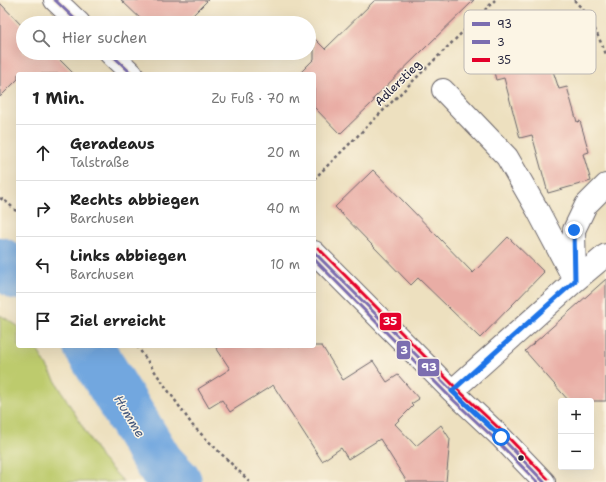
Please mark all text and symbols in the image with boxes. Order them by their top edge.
legend [464,10,596,74]
search box [16,16,316,60]
text: 93 [497,17,512,32]
icon: search [30,27,52,49]
text: Hier suchen [62,28,147,48]
text: 3 [497,35,505,50]
text: 35 [497,53,511,68]
street label: Adlerstieg [371,56,425,110]
text: 1 Min. [32,87,85,109]
text: Zu Fuß · 70 m [212,90,300,107]
text: Geradeaus [70,134,155,154]
icon: ahead [32,142,54,164]
text: 20 m [267,144,300,161]
text: Talstraße [70,154,129,171]
text: Rechts abbiegen [70,190,199,210]
icon: right [32,198,54,220]
text: 40 m [266,200,300,217]
text: Barchusen [70,210,134,227]
route end [565,221,583,239]
text: Links abbiegen [70,246,186,266]
icon: left [32,254,54,276]
text: 10 m [270,256,300,273]
text: Barchusen [70,266,134,283]
icon: arrive [32,310,54,332]
text: Ziel erreicht [70,311,166,331]
line badge: 35 [379,312,402,331]
text: 35 [383,314,397,329]
line badge: 3 [396,340,411,360]
text: 3 [400,343,408,358]
line badge: 93 [417,358,440,377]
text: 93 [421,360,437,375]
water label: Humme [110,392,149,441]
map controls [558,398,594,470]
button: + [558,398,594,434]
route start [492,428,510,446]
button: − [558,434,594,470]
unlabelled marker [516,453,526,463]

